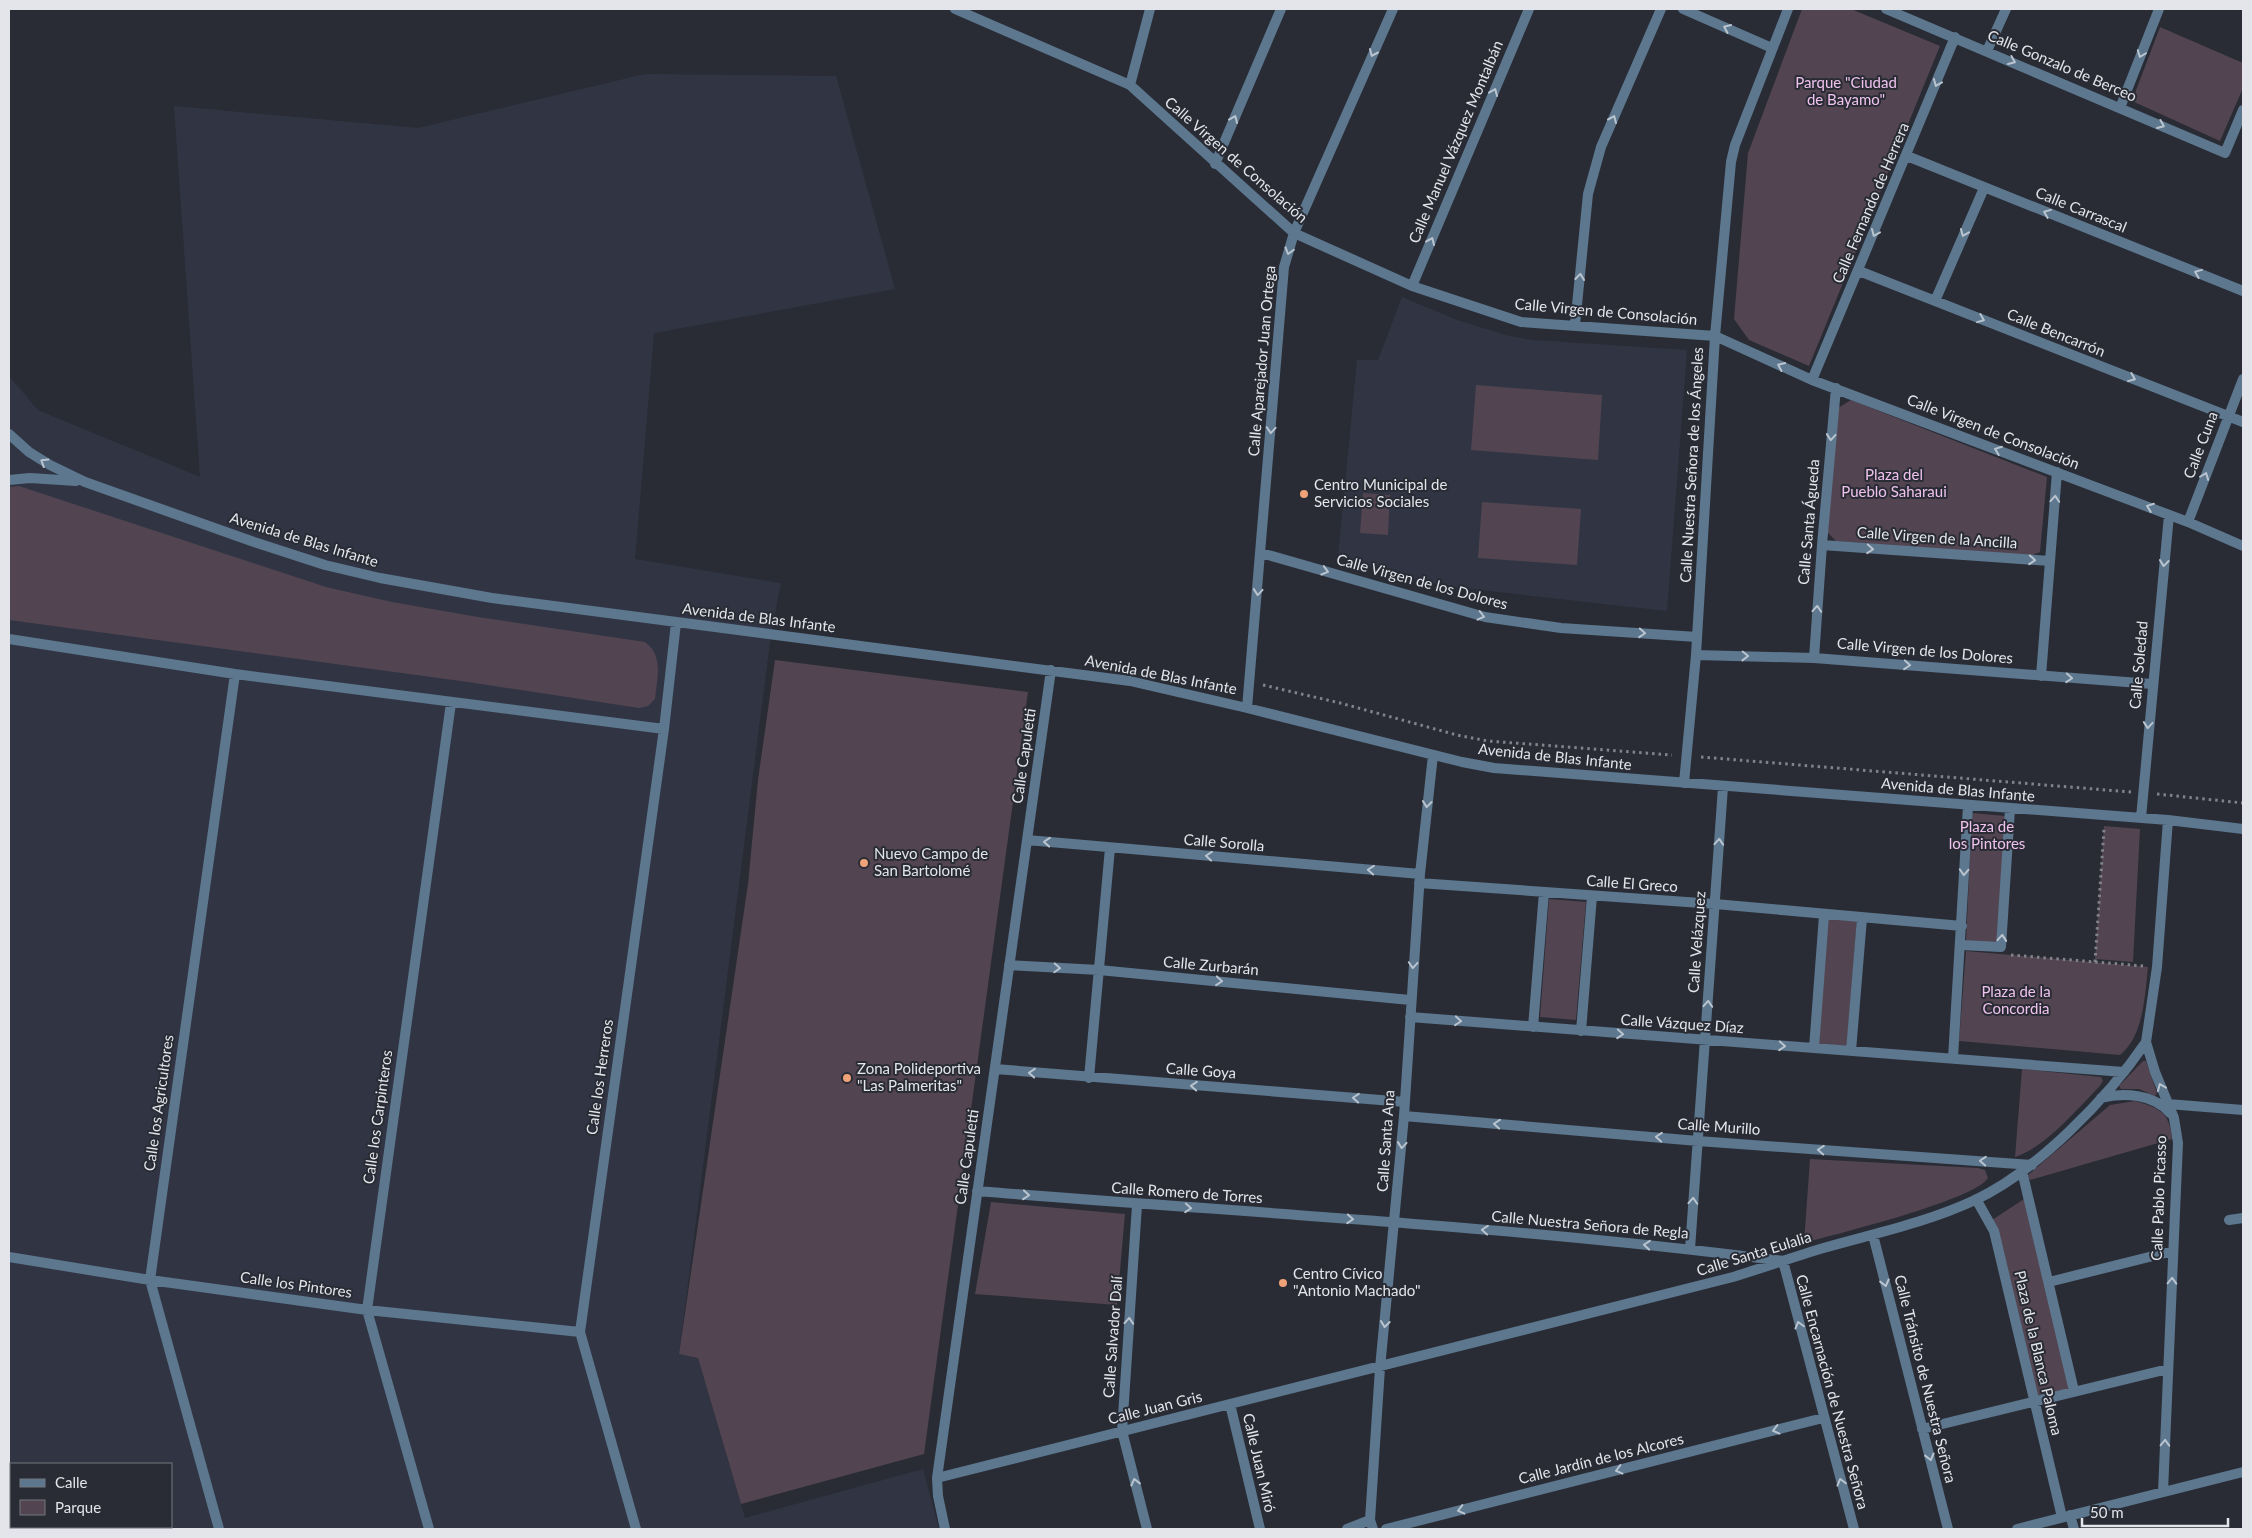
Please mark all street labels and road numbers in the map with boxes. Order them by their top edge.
street label: Calle Gonzalo de Berceo [1985,25,2140,105]
street label: Calle Manuel Vázquez Montalbán [1404,38,1506,246]
street label: Calle Virgen de Consolación [1162,92,1312,226]
street label: Calle Fernando de Herrera [1828,119,1912,286]
street label: Calle Carrascal [2033,183,2130,236]
street label: Calle Aparejador Juan Ortega [1244,265,1278,457]
street label: Calle Virgen de Consolación [1514,294,1698,328]
street label: Calle Bencarrón [2005,304,2108,360]
street label: Calle Nuestra Señora de los Ángeles [1676,347,1706,583]
street label: Calle Virgen de Consolación [1905,390,2082,472]
street label: Calle Cuna [2179,409,2221,481]
street label: Calle Santa Águeda [1794,458,1822,586]
street label: Avenida de Blas Infante [228,508,381,570]
street label: Calle Virgen de la Ancilla [1856,522,2018,552]
street label: Calle Virgen de los Dolores [1335,549,1510,613]
street label: Avenida de Blas Infante [681,599,837,635]
street label: Calle Soledad [2125,620,2151,710]
street label: Calle Virgen de los Dolores [1836,633,2014,667]
street label: Avenida de Blas Infante [1084,650,1239,698]
street label: Calle Capuletti [1007,707,1039,805]
street label: Avenida de Blas Infante [1477,739,1633,773]
street label: Avenida de Blas Infante [1880,773,2036,805]
street label: Calle Sorolla [1183,830,1265,855]
street label: Calle El Greco [1586,871,1678,895]
street label: Calle Velázquez [1683,890,1709,993]
street label: Calle Zurbarán [1163,952,1260,978]
street label: Calle Vázquez Díaz [1620,1010,1744,1036]
street label: Calle los Herreros [582,1018,616,1136]
street label: Calle los Agricultores [140,1033,177,1172]
street label: Calle los Carpinteros [359,1049,395,1185]
street label: Calle Goya [1165,1059,1237,1081]
street label: Calle Santa Ana [1372,1089,1398,1193]
street label: Calle Capuletti [950,1108,982,1206]
street label: Calle Murillo [1677,1114,1761,1138]
street label: Calle Pablo Picasso [2147,1135,2169,1261]
street label: Calle Romero de Torres [1111,1178,1263,1206]
street label: Calle Nuestra Señora de Regla [1491,1206,1689,1242]
street label: Calle Santa Eulalia [1694,1227,1813,1279]
street label: Calle los Pintores [239,1267,353,1301]
street label: Plaza de la Blanca Paloma [2011,1269,2067,1437]
street label: Calle Encarnación de Nuestra Señora [1793,1272,1873,1511]
street label: Calle Tránsito de Nuestra Señora [1891,1273,1961,1485]
street label: Calle Salvador Dalí [1099,1274,1125,1398]
street label: Calle Juan Gris [1106,1387,1204,1427]
street label: Calle Juan Miró [1240,1411,1280,1514]
street label: Calle Jardín de los Alcores [1516,1429,1685,1487]

